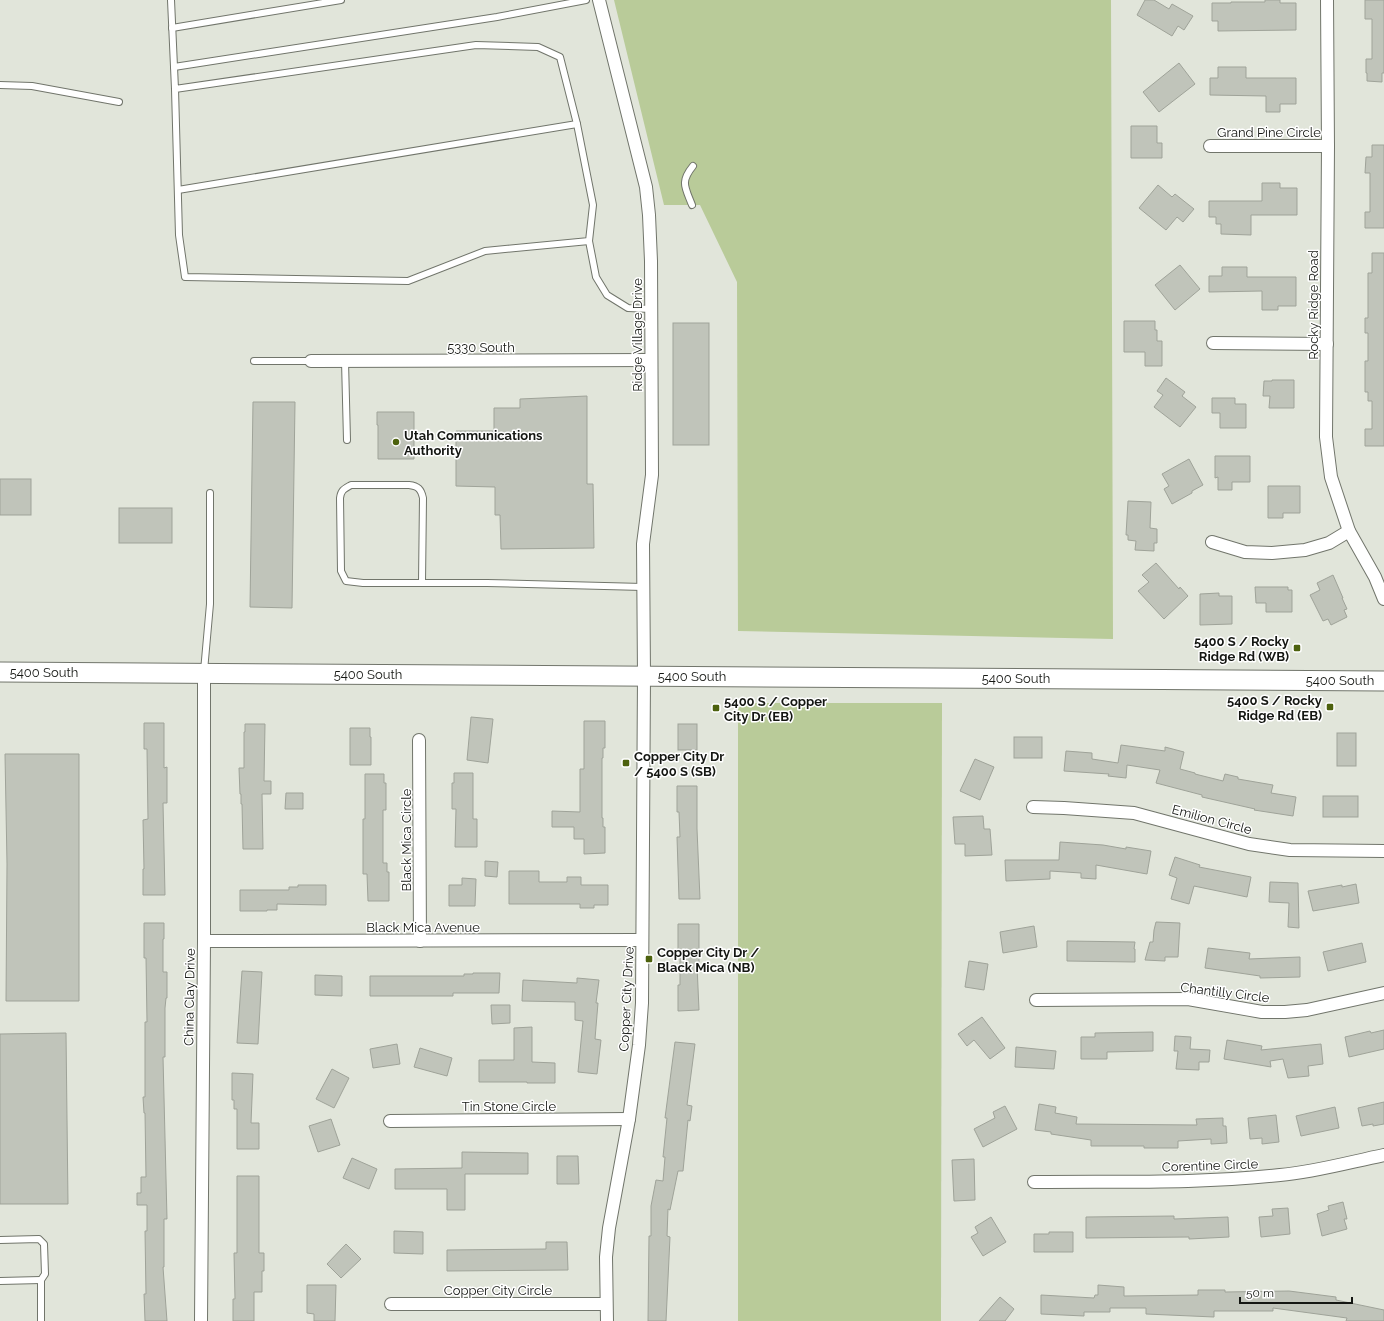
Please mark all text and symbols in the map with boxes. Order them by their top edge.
street label: Grand Pine Circle [1217,125,1321,140]
street label: Rocky Ridge Road [1306,250,1321,360]
street label: Ridge Village Drive [630,278,645,392]
street label: 5330 South [447,340,515,355]
place label: Utah Communications Authority [404,428,543,458]
marker: Utah Communications Authority [391,437,401,447]
place label: 5400 S / Rocky Ridge Rd (WB) [1194,634,1289,664]
marker: 5400 S / Rocky Ridge Rd (WB) [1292,643,1302,653]
street label: 5400 South [10,665,78,680]
street label: 5400 South [334,667,402,682]
street label: 5400 South [658,669,726,684]
street label: 5400 South [982,671,1050,686]
street label: 5400 South [1306,673,1374,688]
place label: 5400 S / Rocky Ridge Rd (EB) [1227,693,1322,723]
place label: 5400 S / Copper City Dr (EB) [724,694,827,724]
marker: 5400 S / Rocky Ridge Rd (EB) [1325,702,1335,712]
marker: 5400 S / Copper City Dr (EB) [711,703,721,713]
place label: Copper City Dr / 5400 S (SB) [634,749,724,779]
marker: Copper City Dr / 5400 S (SB) [621,758,631,768]
street label: Black Mica Circle [399,788,414,891]
street label: Emilion Circle [1170,802,1254,837]
street label: Black Mica Avenue [366,920,480,935]
place label: Copper City Dr / Black Mica (NB) [657,945,759,975]
street label: Copper City Drive [616,946,637,1052]
street label: China Clay Drive [181,948,198,1046]
marker: Copper City Dr / Black Mica (NB) [644,954,654,964]
street label: Chantilly Circle [1180,980,1271,1005]
street label: Tin Stone Circle [462,1099,557,1114]
street label: Corentine Circle [1162,1156,1259,1175]
scale bar [1240,1279,1352,1305]
street label: Copper City Circle [444,1283,553,1298]
text: 50 m [1246,1286,1274,1300]

